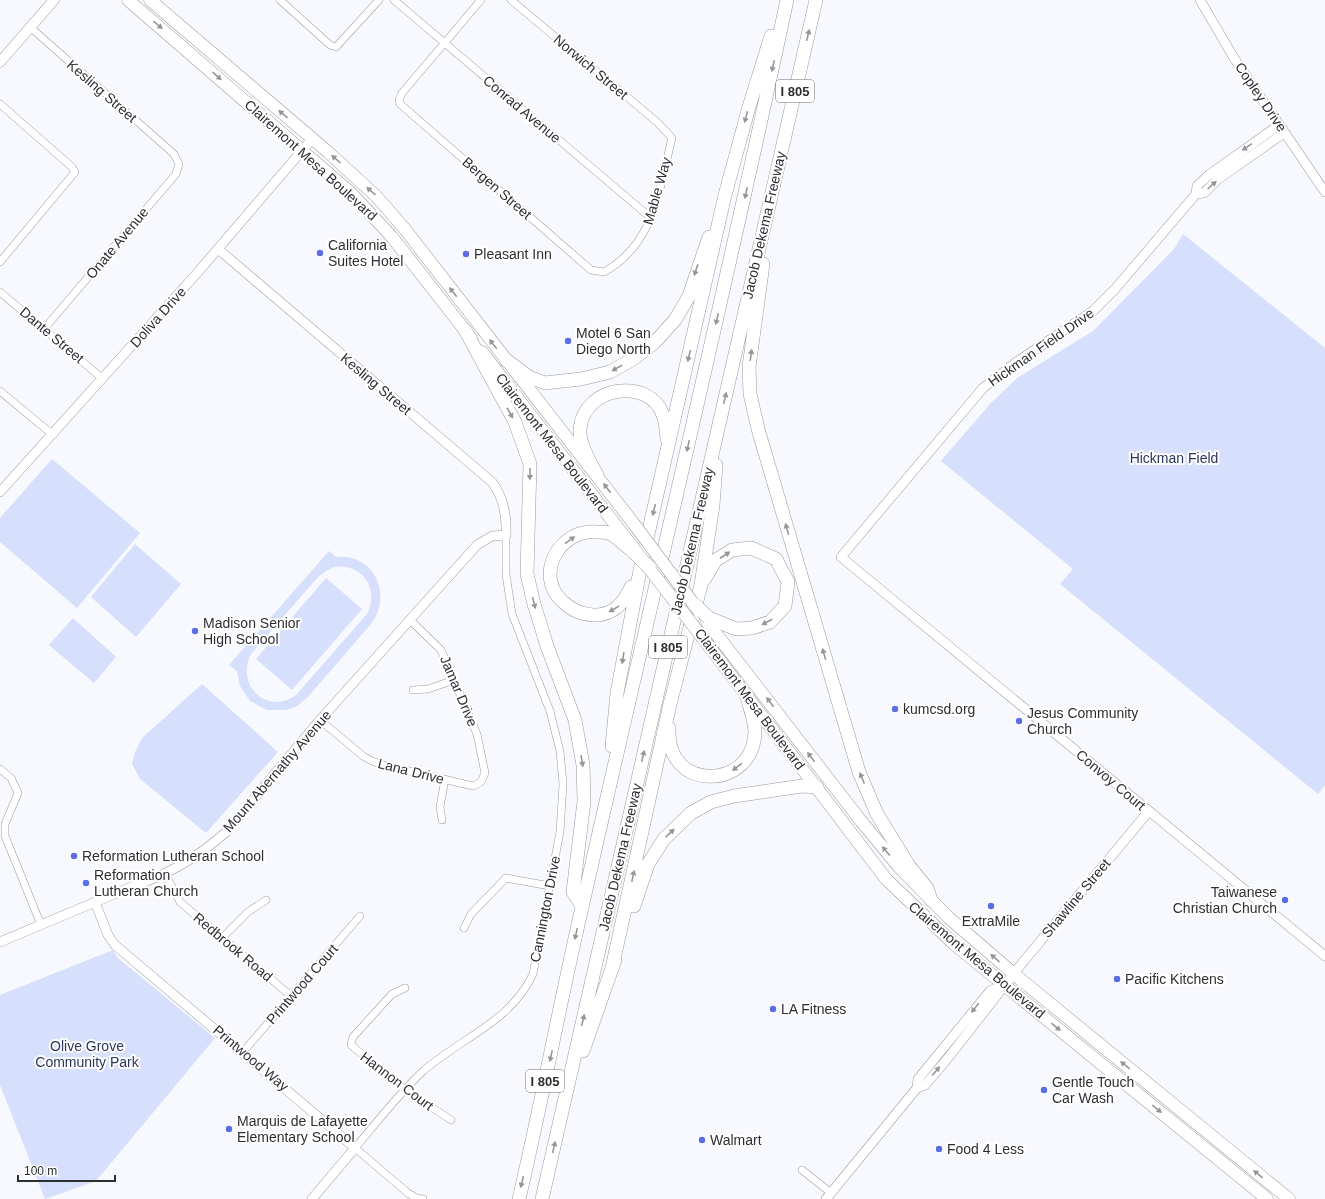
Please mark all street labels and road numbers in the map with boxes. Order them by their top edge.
street label: Norwich Street [551,31,631,103]
street label: Kesling Street [64,56,140,126]
street label: Copley Drive [1232,59,1290,135]
street label: Conrad Avenue [480,72,564,146]
road number: I 805 [776,80,814,102]
street label: Clairemont Mesa Boulevard [241,96,381,224]
street label: Jacob Dekema Freeway [739,150,789,300]
street label: Bergen Street [459,154,535,222]
street label: Mable Way [640,155,674,227]
street label: Onate Avenue [82,204,152,282]
street label: Doliva Drive [127,283,189,350]
street label: Dante Street [17,304,87,366]
street label: Hickman Field Drive [985,304,1097,389]
street label: Kesling Street [337,350,415,418]
street label: Clairemont Mesa Boulevard [493,370,611,516]
street label: Jacob Dekema Freeway [667,466,717,616]
street label: Clairemont Mesa Boulevard [692,625,808,773]
road number: I 805 [649,636,687,658]
street label: Jamar Drive [437,653,481,729]
street label: Mount Abernathy Avenue [220,707,334,835]
street label: Convoy Court [1073,746,1149,814]
street label: Lana Drive [376,755,446,787]
street label: Jacob Dekema Freeway [595,782,645,932]
street label: Cannington Drive [527,854,563,964]
street label: Shawline Street [1038,855,1114,941]
street label: Clairemont Mesa Boulevard [906,898,1048,1022]
street label: Redbrook Road [190,909,276,985]
street label: Printwood Court [263,941,341,1027]
street label: Printwood Way [210,1022,292,1094]
street label: Hannon Court [357,1048,437,1114]
road number: I 805 [526,1070,564,1092]

